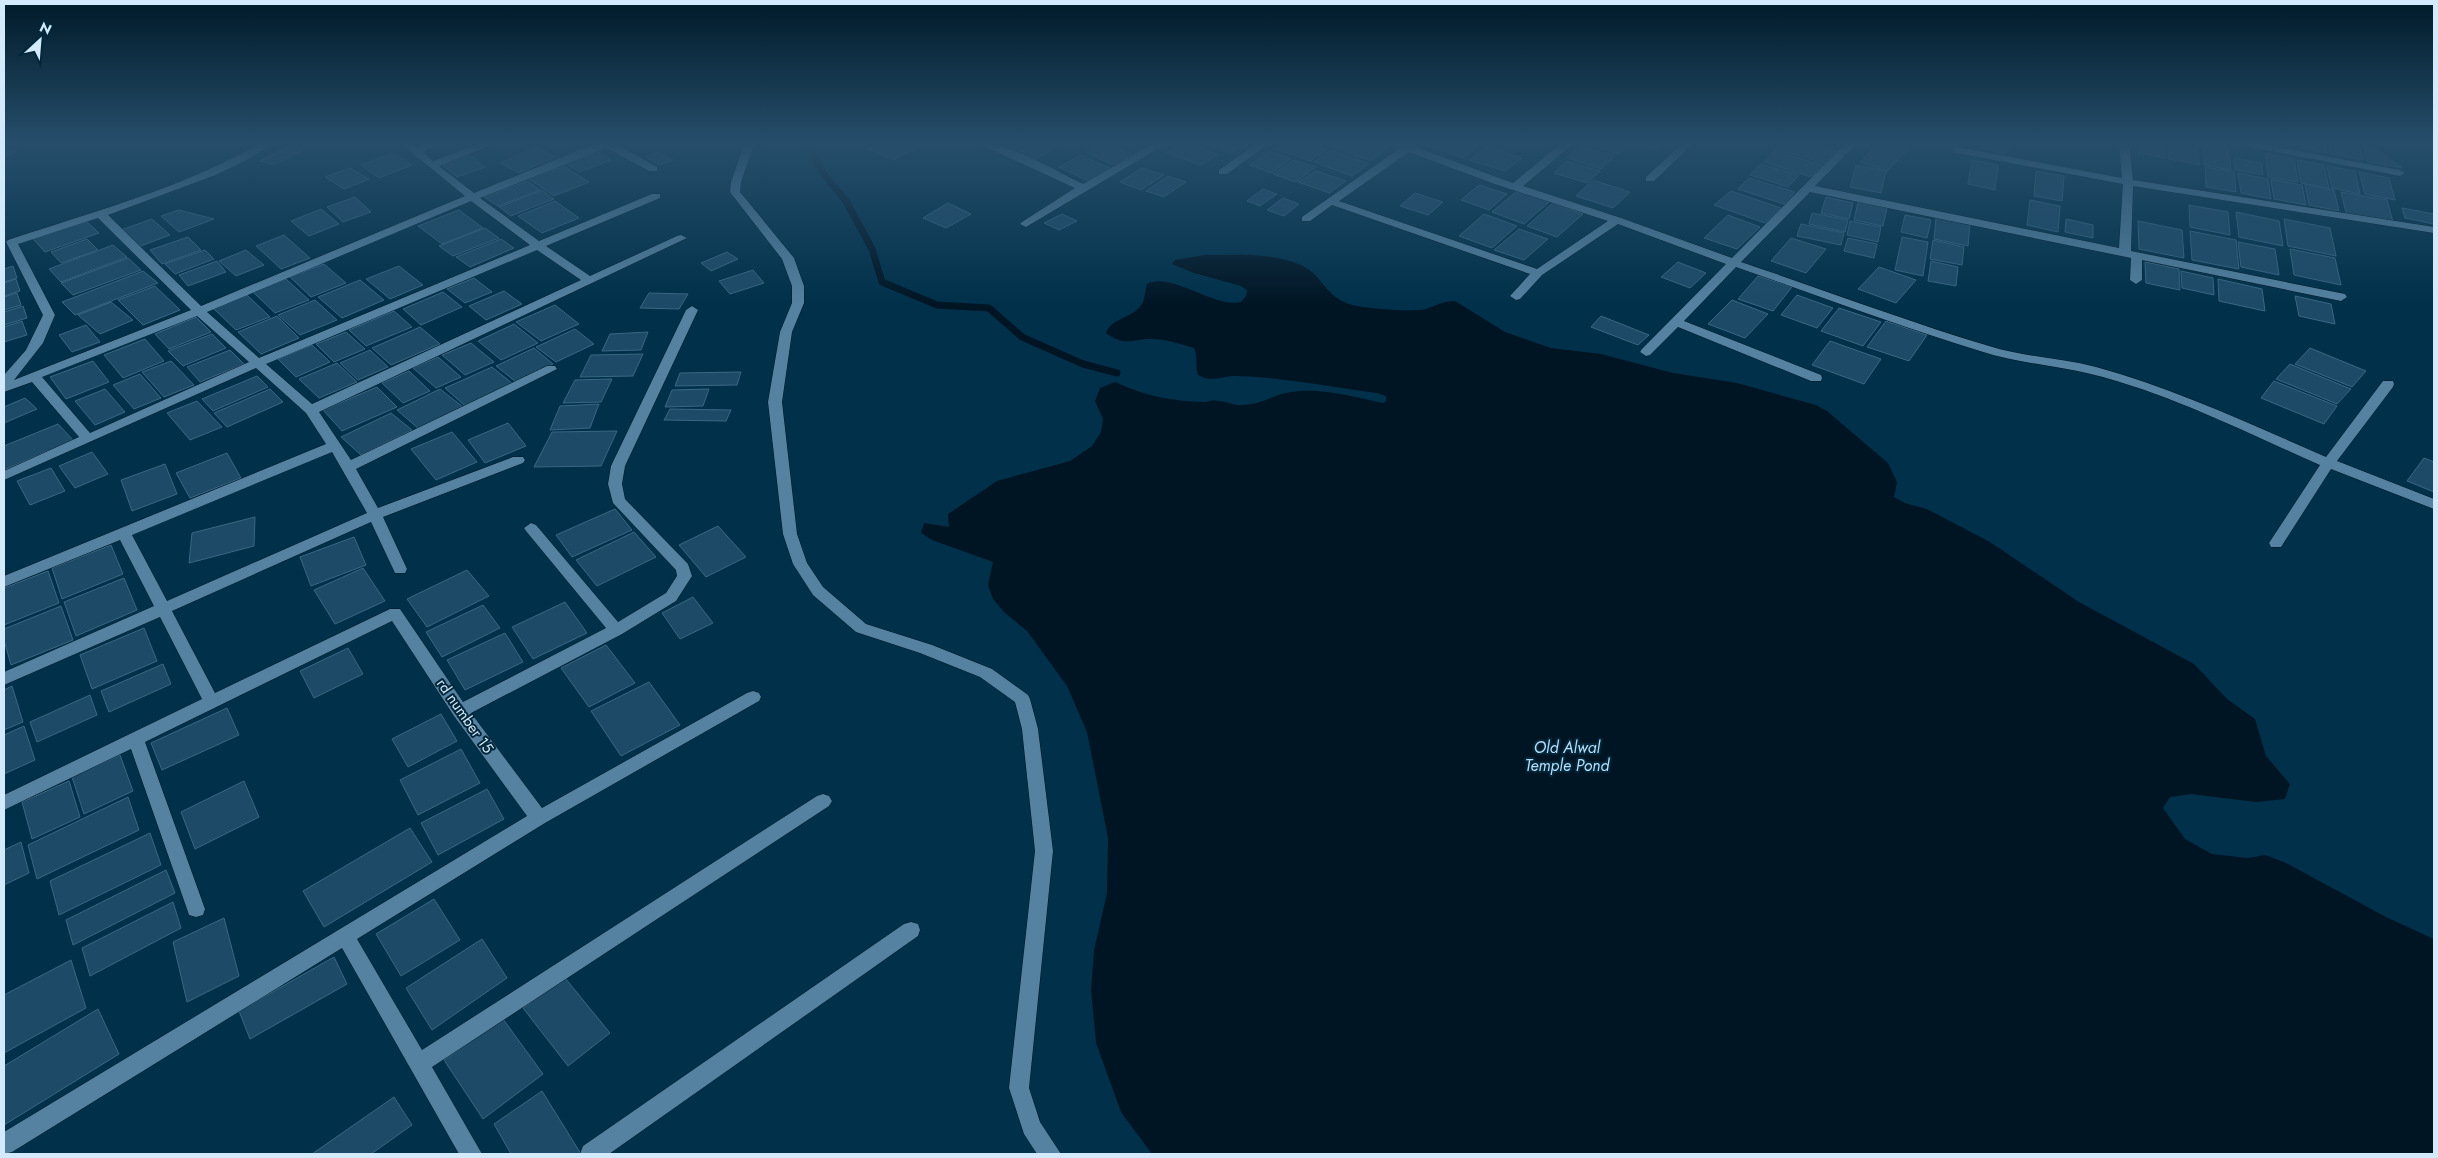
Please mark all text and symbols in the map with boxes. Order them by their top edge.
north arrow [15,15,65,65]
text: N [36,17,55,40]
street label: rd number 15 [431,674,499,758]
water label: Old Alwal Temple Pond [1525,736,1610,777]

